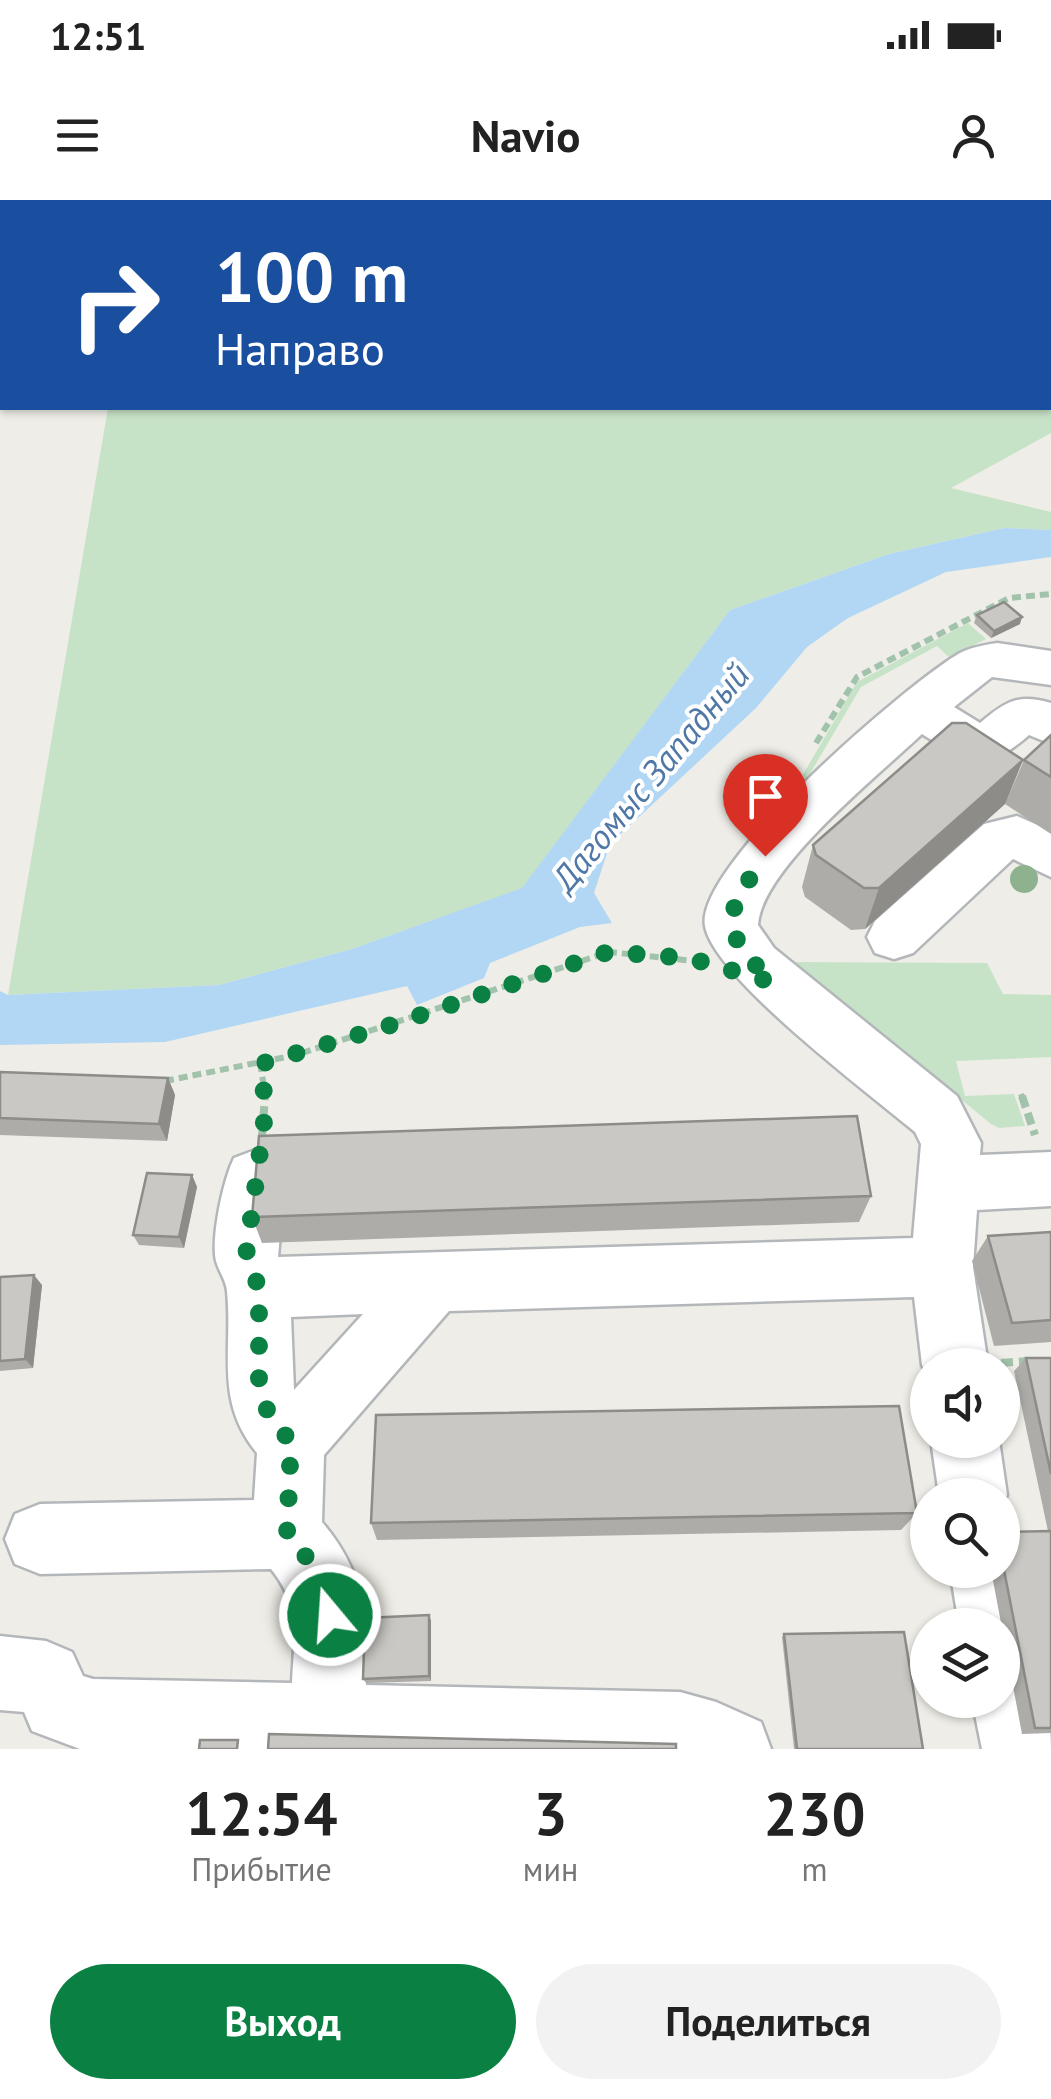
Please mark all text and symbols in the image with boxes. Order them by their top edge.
text: 12:51 [50,11,146,60]
text: Navio [471,106,580,164]
icon: menu [50,108,105,163]
icon: person [946,108,1001,163]
text: 100 m [215,231,408,321]
icon: right [50,240,180,370]
text: Направо [215,319,385,377]
water label: Дагомыс Западный [539,653,759,902]
pin [723,754,808,857]
icon: arrive [738,769,793,824]
map controls [910,1348,1020,1718]
button: sound [910,1348,1020,1458]
button: search [910,1478,1020,1588]
position arrow [278,1563,382,1667]
button: layers [910,1608,1020,1718]
text: 12:54 [185,1774,338,1852]
text: 3 [534,1774,568,1852]
text: 230 [764,1774,866,1852]
text: Прибытие [191,1848,332,1890]
text: мин [523,1848,578,1890]
text: m [802,1848,828,1890]
button: Выход [50,1964,516,2079]
button: Поделиться [536,1964,1001,2079]

